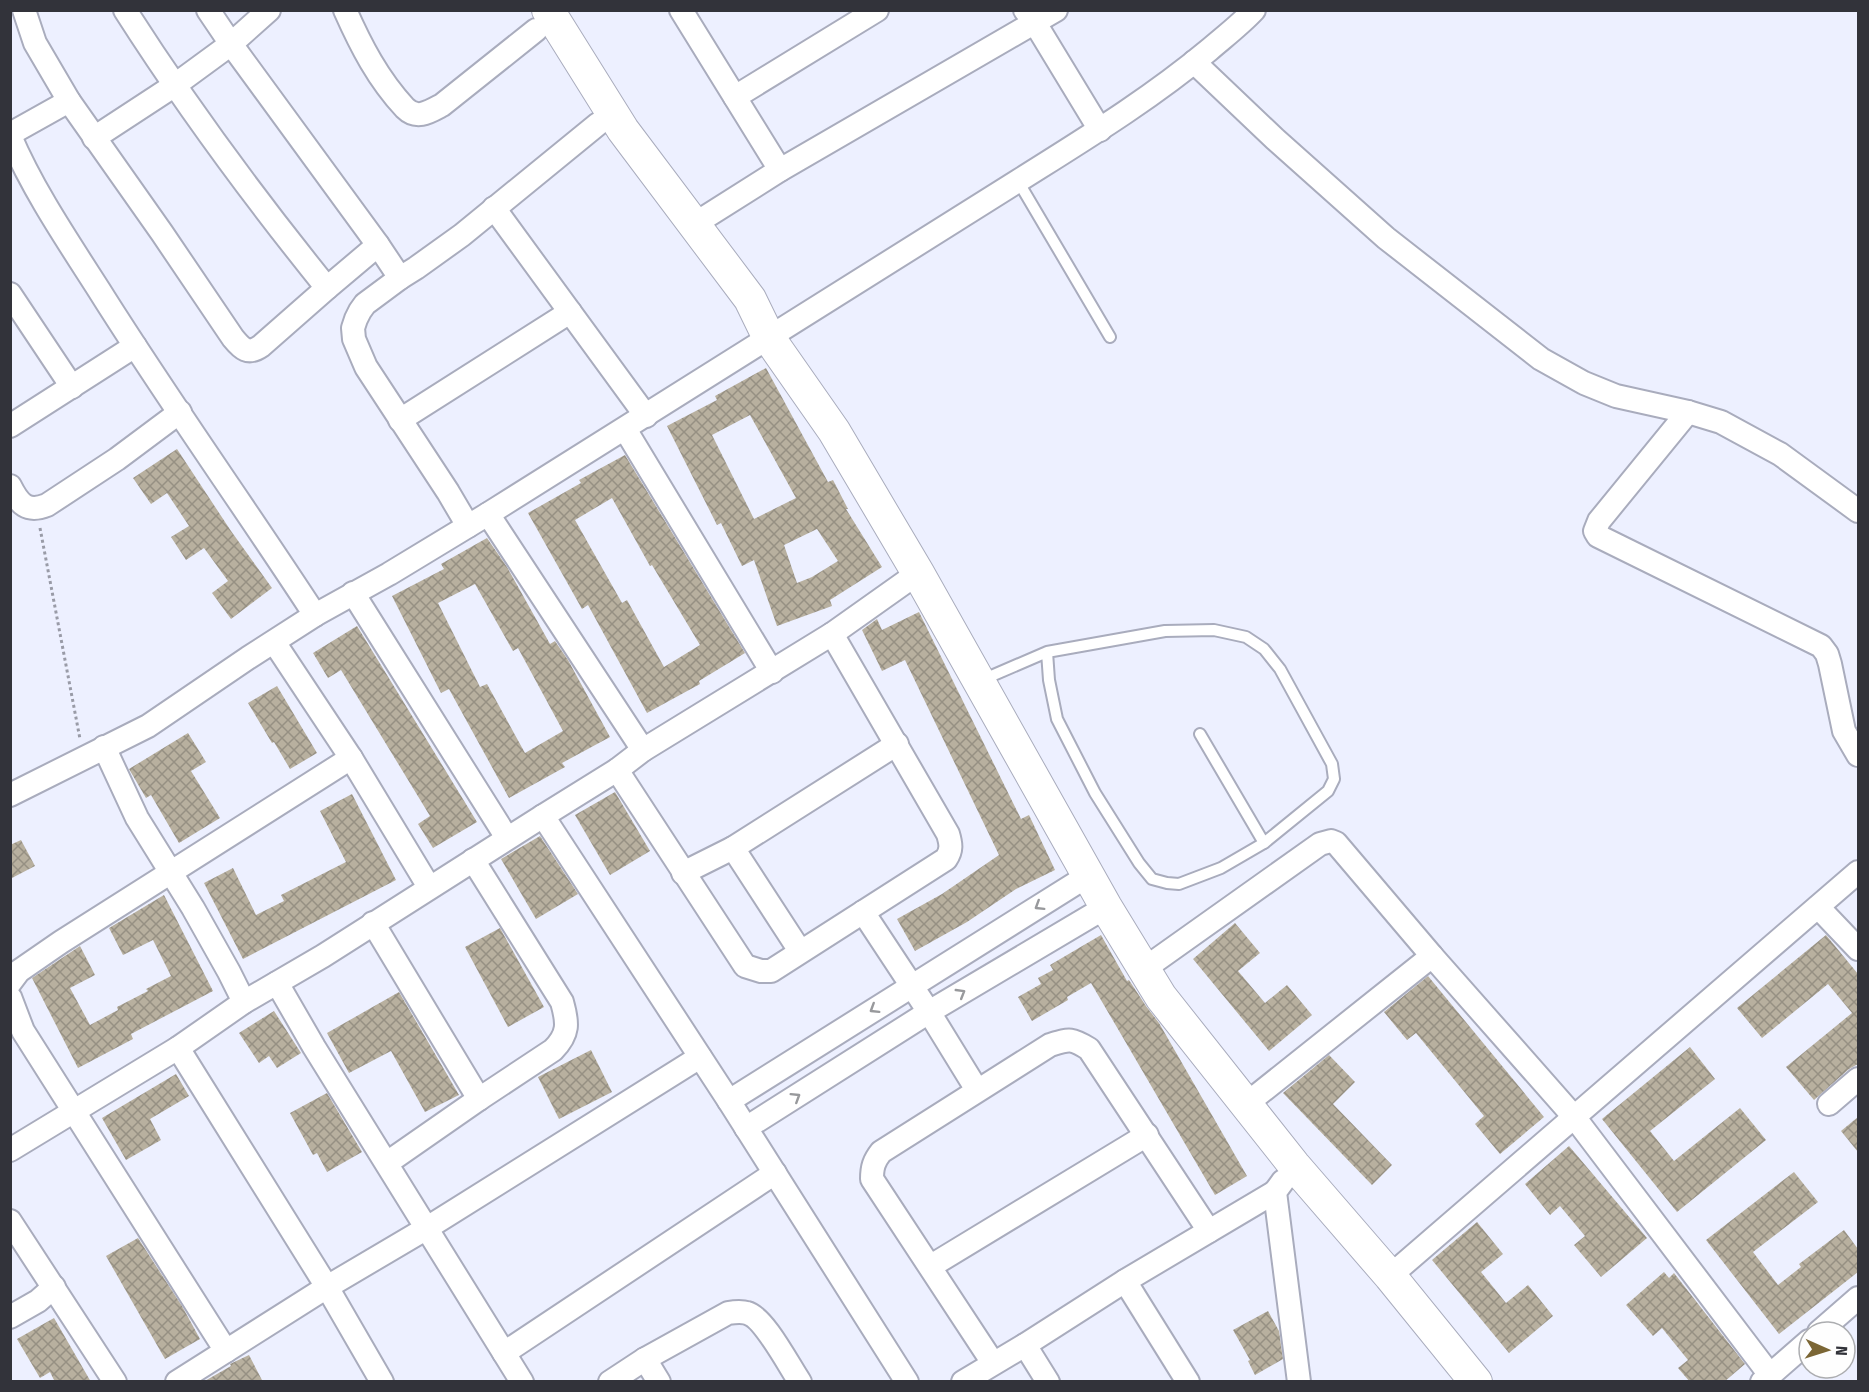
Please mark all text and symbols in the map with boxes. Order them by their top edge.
one-way arrow [1035,898,1045,910]
one-way arrow [955,989,965,1001]
one-way arrow [870,1002,880,1014]
one-way arrow [789,1093,800,1104]
north arrow [1797,1320,1857,1380]
text: N [1832,1345,1851,1356]

